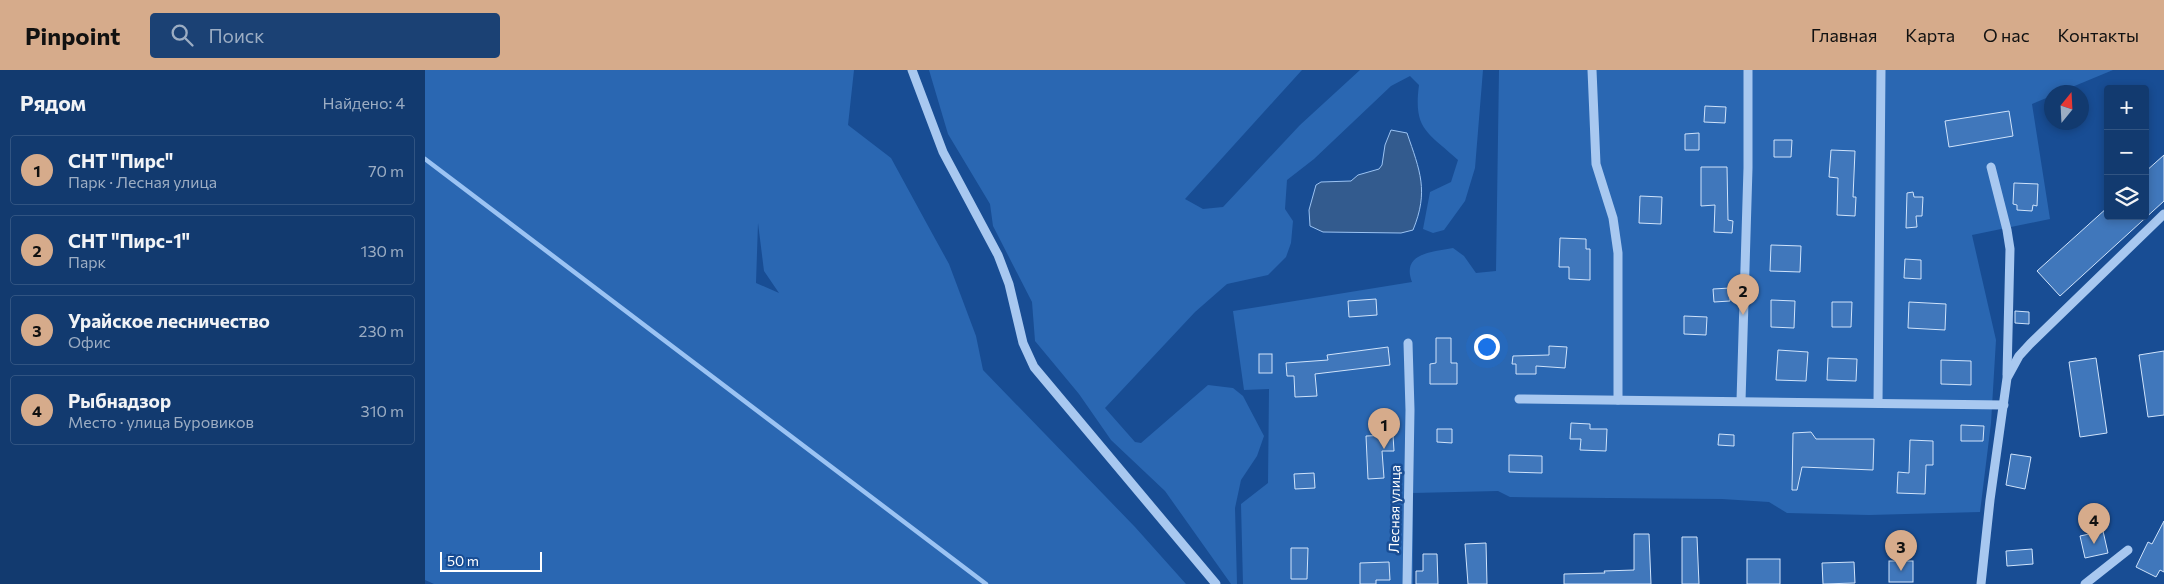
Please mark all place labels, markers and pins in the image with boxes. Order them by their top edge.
pin: 2 [1727,274,1759,315]
pin: 1 [1368,408,1400,449]
pin: 4 [2078,503,2110,544]
pin: 3 [1885,530,1917,571]

